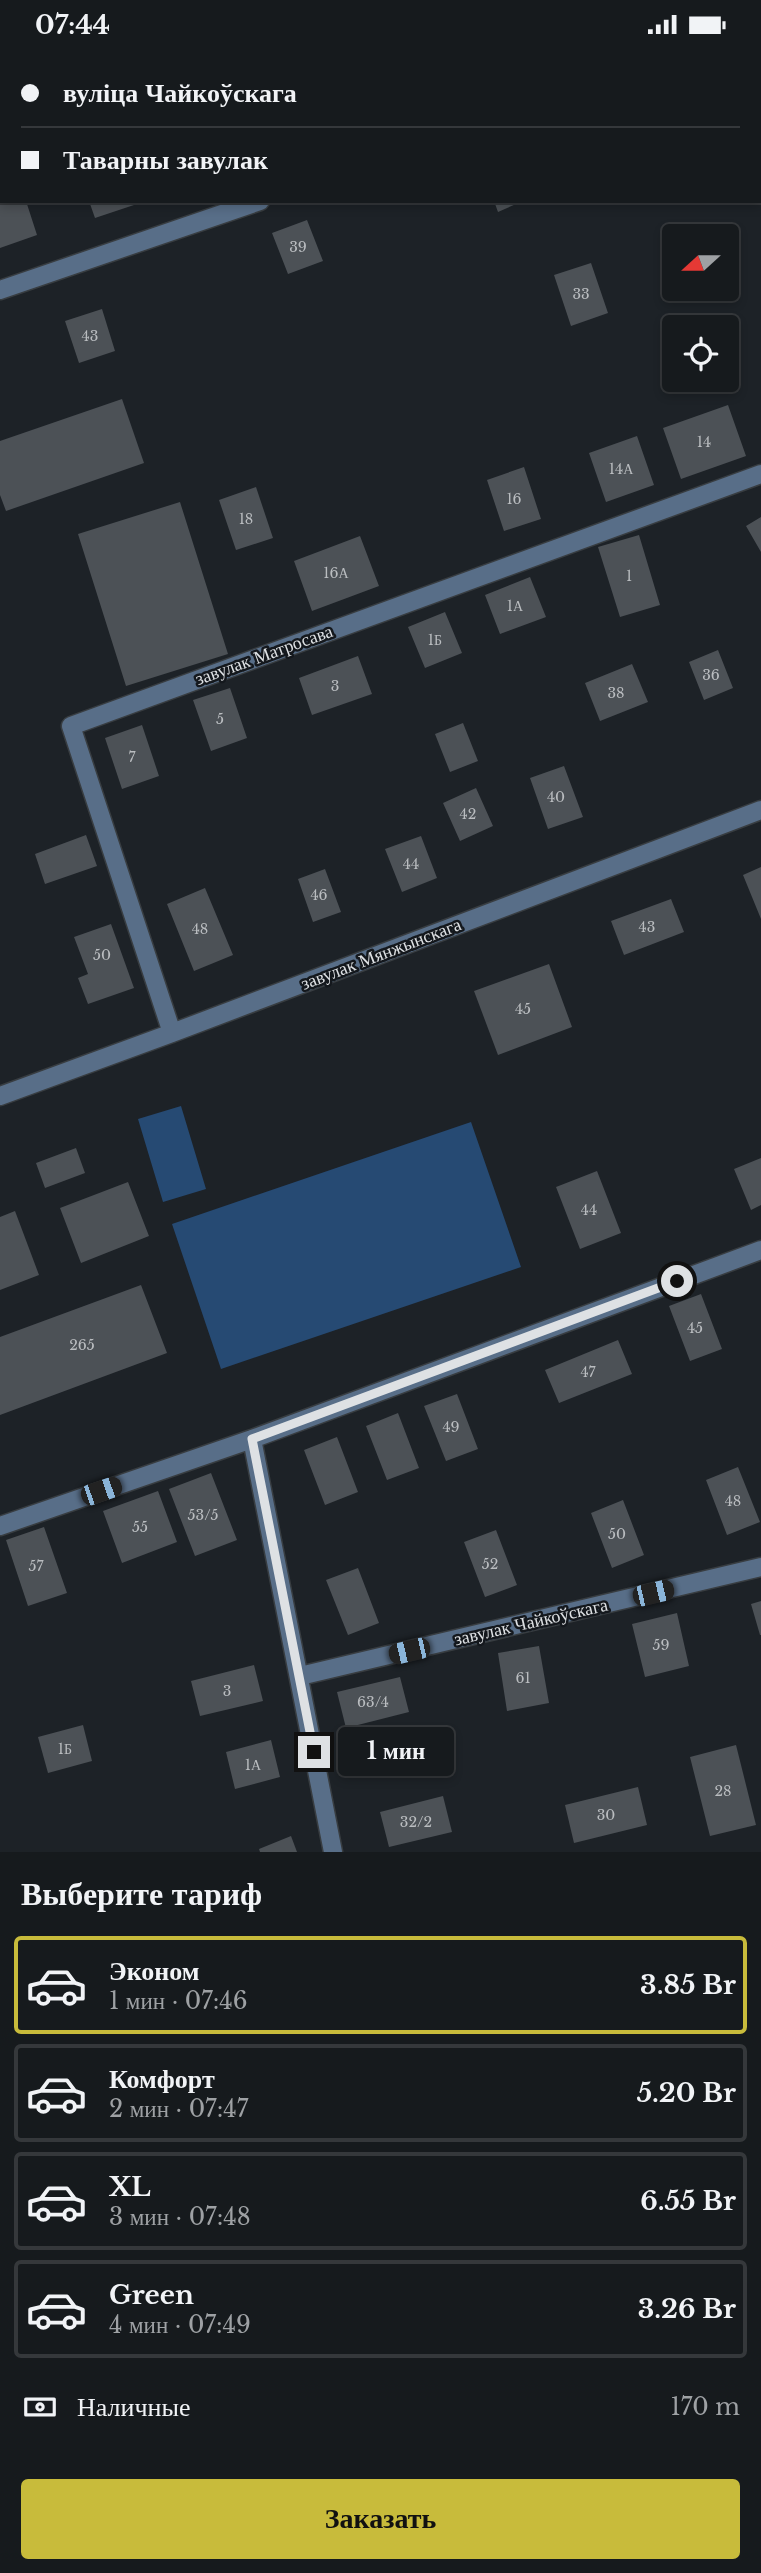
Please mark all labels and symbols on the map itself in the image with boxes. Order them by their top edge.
north arrow [662,224,738,301]
house number: 39 [289,238,307,256]
house number: 33 [572,285,590,303]
house number: 43 [82,327,98,345]
house number: 14 [697,433,711,451]
house number: 14А [609,460,634,478]
house number: 16 [506,490,522,508]
house number: 18 [239,510,253,528]
house number: 16А [323,564,350,582]
house number: 1 [626,567,632,585]
house number: 1А [507,597,524,615]
street label: завулак Матросава [192,620,336,690]
house number: 1Б [428,631,442,649]
house number: 36 [702,666,720,684]
house number: 3 [331,677,339,695]
house number: 38 [607,684,625,702]
house number: 5 [216,710,224,728]
house number: 7 [128,748,136,766]
house number: 40 [547,788,565,806]
house number: 42 [460,805,476,823]
house number: 44 [403,855,419,873]
house number: 46 [310,886,328,904]
street label: завулак Мянжынскага [298,913,464,995]
house number: 43 [639,918,655,936]
house number: 48 [192,920,208,938]
house number: 50 [93,946,111,964]
house number: 45 [515,1000,531,1018]
house number: 44 [581,1201,597,1219]
route start [661,1265,693,1297]
house number: 45 [687,1319,703,1337]
house number: 265 [69,1336,95,1354]
house number: 47 [580,1363,597,1381]
house number: 49 [442,1418,460,1436]
car [78,1474,125,1508]
house number: 48 [725,1492,741,1510]
house number: 53/5 [188,1506,218,1524]
house number: 55 [132,1518,148,1536]
house number: 50 [608,1525,626,1543]
house number: 52 [482,1555,498,1573]
house number: 57 [29,1557,44,1575]
car [631,1578,676,1608]
street label: завулак Чайкоўскага [452,1594,610,1650]
car [387,1636,432,1666]
house number: 59 [653,1636,669,1654]
house number: 61 [515,1669,531,1687]
house number: 3 [223,1682,231,1700]
house number: 63/4 [357,1693,389,1711]
callout: 1 мин [338,1727,454,1777]
route end [298,1736,330,1768]
house number: 1Б [58,1740,72,1758]
house number: 1А [245,1756,262,1774]
house number: 28 [714,1782,732,1800]
house number: 30 [597,1806,615,1824]
house number: 32/2 [400,1813,432,1831]

